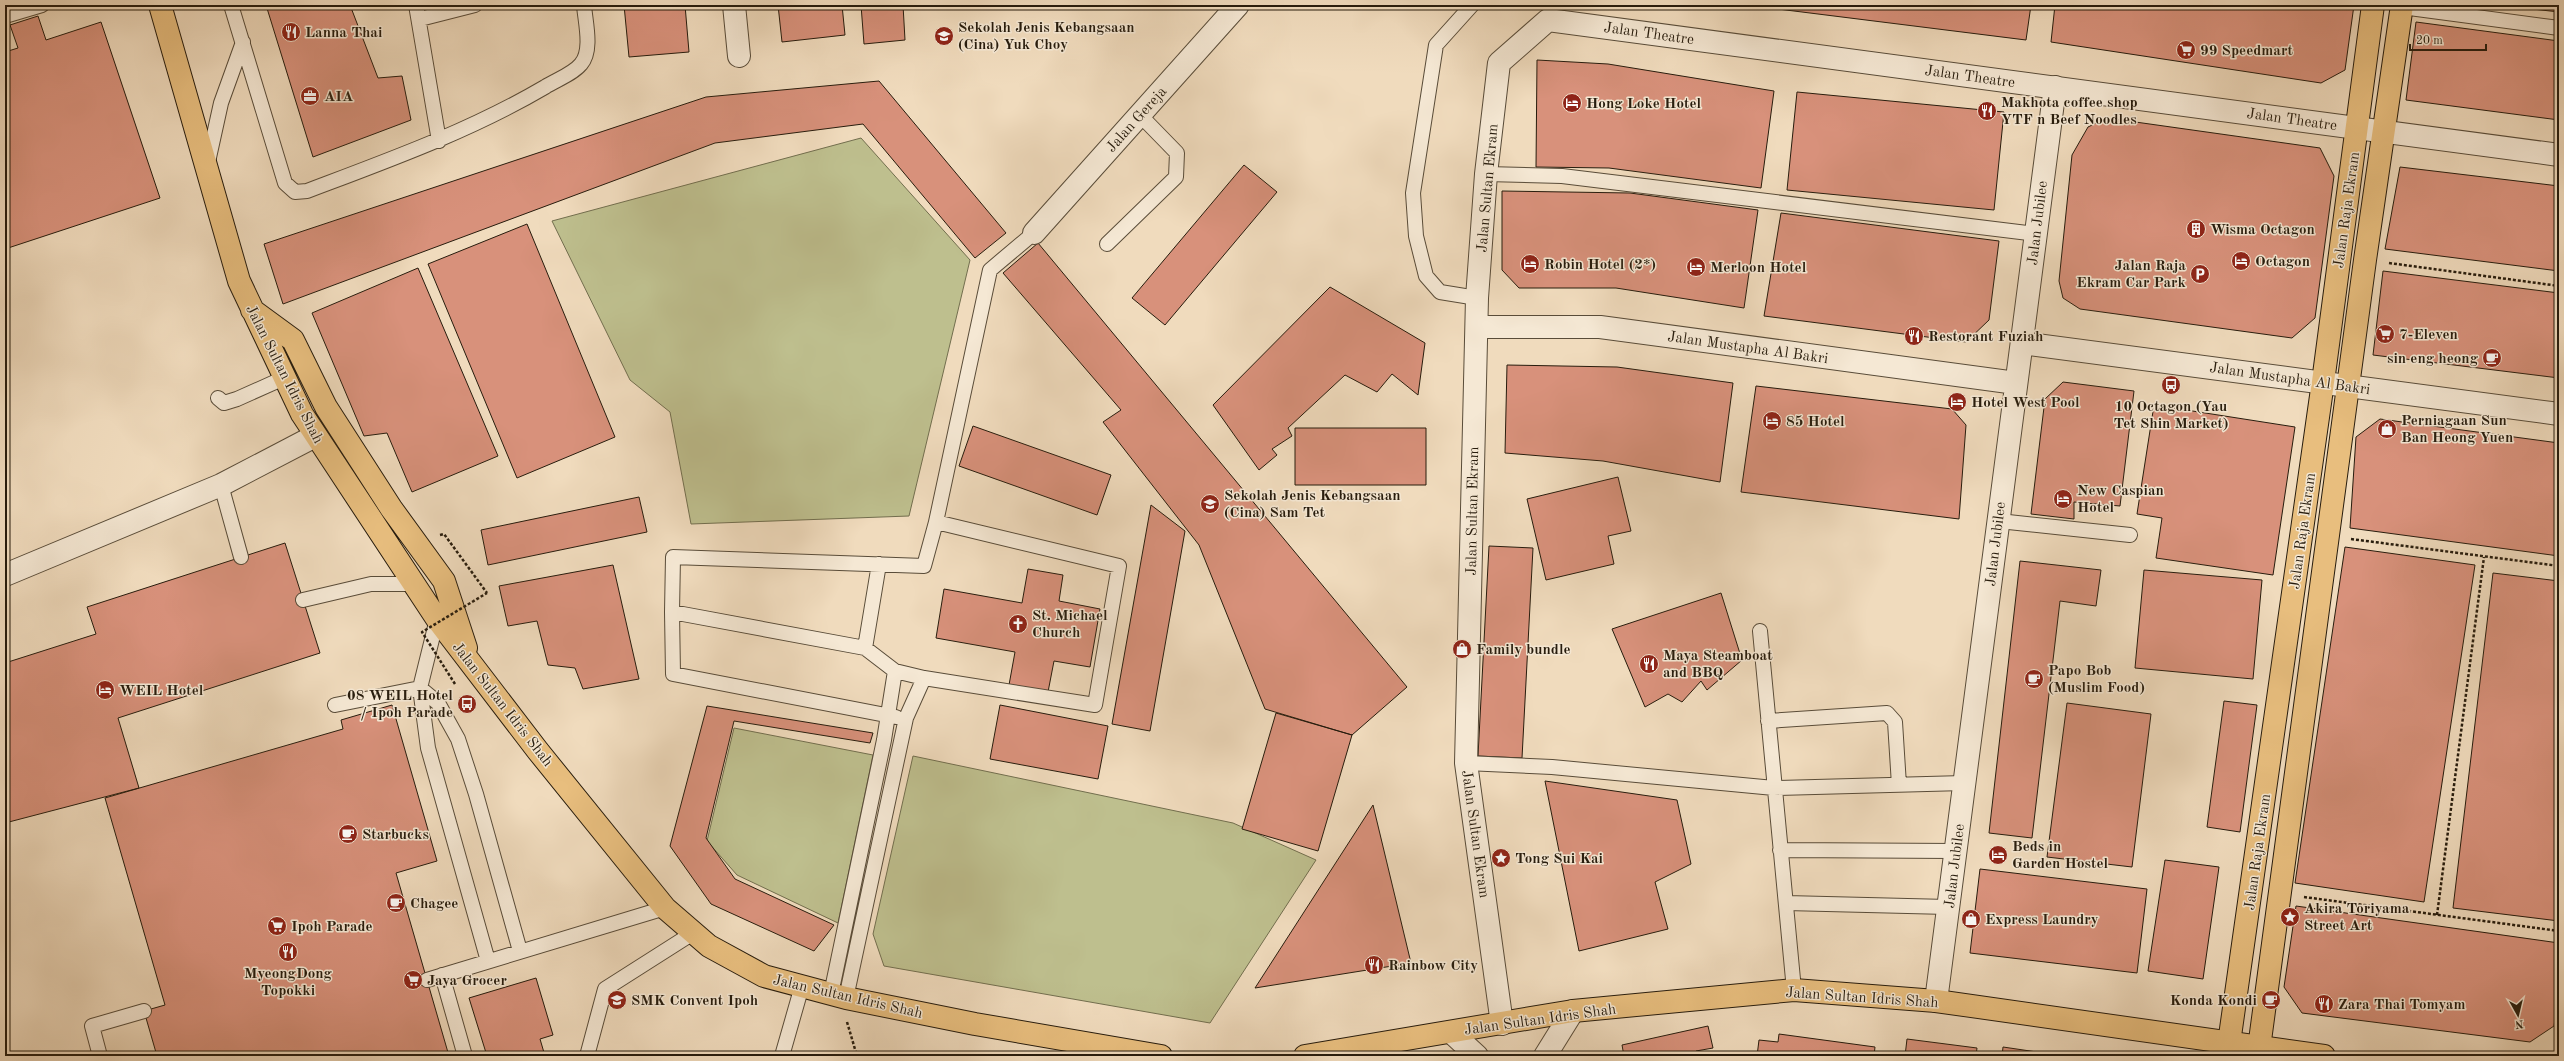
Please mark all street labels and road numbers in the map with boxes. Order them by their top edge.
street label: Jalan Theatre [1603,21,1695,48]
street label: Jalan Theatre [1924,64,2016,91]
street label: Jalan Gereja [1104,84,1171,156]
street label: Jalan Theatre [2246,107,2338,134]
street label: Jalan Sultan Ekram [1475,123,1502,253]
street label: Jalan Raja Ekram [2332,151,2363,269]
street label: Jalan Jubilee [2026,180,2051,266]
street label: Jalan Sultan Idris Shah [242,303,325,446]
street label: Jalan Mustapha Al Bakri [1667,330,1829,367]
street label: Jalan Mustapha Al Bakri [2209,361,2371,398]
street label: Jalan Sultan Ekram [1465,446,1482,576]
street label: Jalan Raja Ekram [2288,472,2319,590]
street label: Jalan Jubilee [1984,501,2009,587]
street label: Jalan Sultan Idris Shah [449,640,555,770]
street label: Jalan Sultan Ekram [1458,769,1491,899]
street label: Jalan Raja Ekram [2243,793,2274,911]
street label: Jalan Jubilee [1943,823,1968,909]
street label: Jalan Sultan Idris Shah [771,973,924,1022]
street label: Jalan Sultan Idris Shah [1785,986,1939,1011]
street label: Jalan Sultan Idris Shah [1463,1002,1617,1039]

